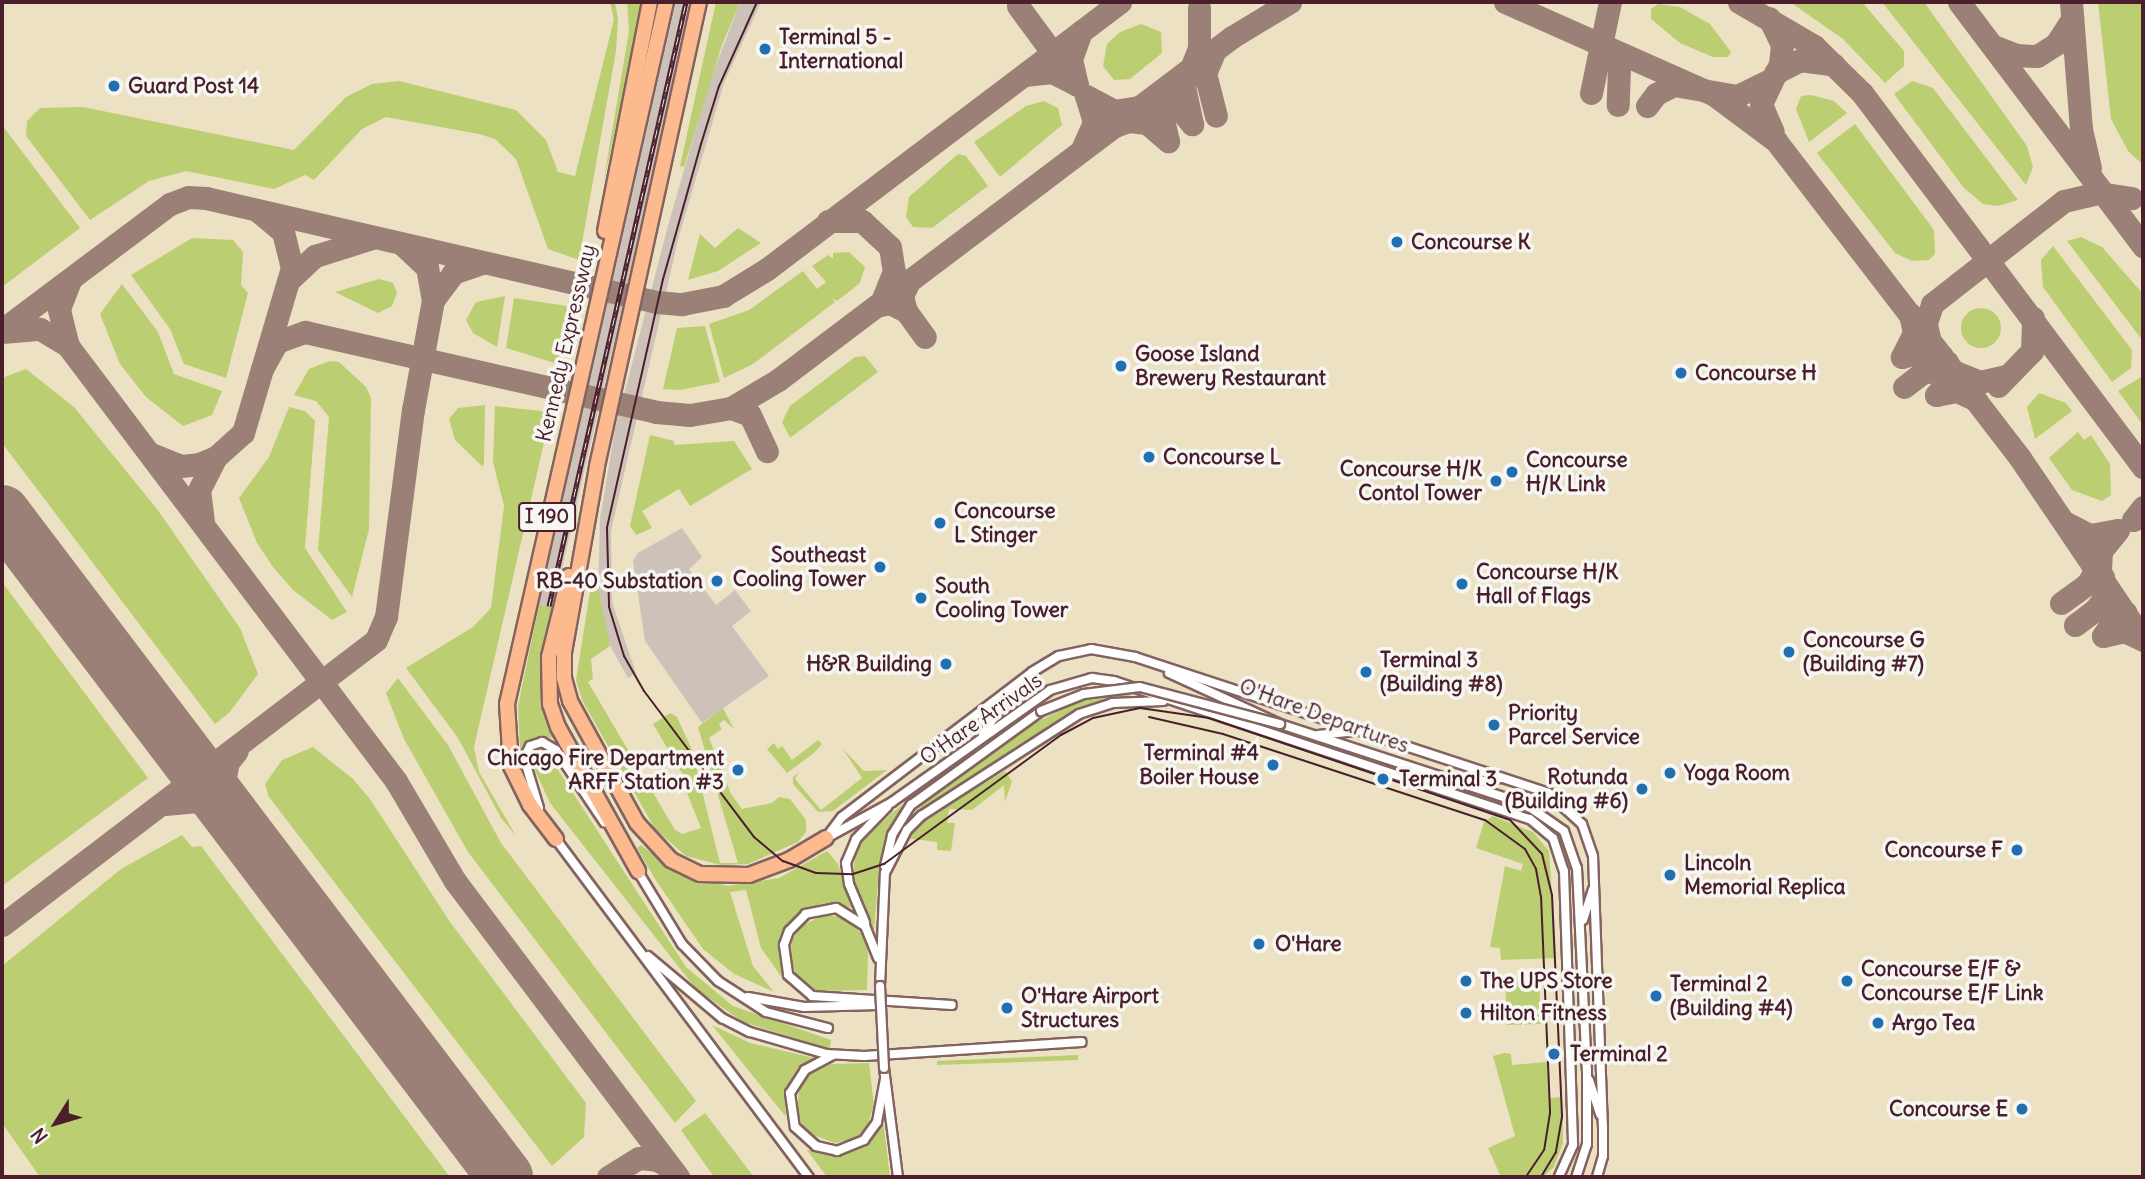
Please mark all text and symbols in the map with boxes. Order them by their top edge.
place label: Terminal 5 - International [779,24,903,74]
marker: Terminal 5 - International [757,41,773,57]
place label: Guard Post 14 [128,73,259,99]
marker: Guard Post 14 [106,78,122,94]
place label: Concourse K [1411,229,1531,255]
marker: Concourse K [1389,234,1405,250]
street label: Kennedy Expressway [531,242,601,444]
place label: Goose Island Brewery Restaurant [1135,341,1326,391]
marker: Goose Island Brewery Restaurant [1113,358,1129,374]
place label: Concourse H [1695,360,1817,386]
marker: Concourse H [1673,365,1689,381]
place label: Concourse L [1163,444,1281,470]
place label: Concourse H/K Link [1526,447,1628,497]
marker: Concourse L [1141,449,1157,465]
place label: Concourse H/K Contol Tower [1340,456,1482,506]
marker: Concourse H/K Link [1504,464,1520,480]
marker: Concourse H/K Contol Tower [1488,473,1504,489]
place label: Concourse L Stinger [954,498,1056,548]
road number: I 190 [517,502,577,532]
marker: Concourse L Stinger [932,515,948,531]
place label: Southeast Cooling Tower [733,542,866,592]
marker: Southeast Cooling Tower [872,559,888,575]
place label: Concourse H/K Hall of Flags [1476,559,1618,609]
place label: RB-40 Substation [536,568,703,594]
marker: RB-40 Substation [709,573,725,589]
place label: South Cooling Tower [935,573,1068,623]
marker: Concourse H/K Hall of Flags [1454,576,1470,592]
marker: South Cooling Tower [913,590,929,606]
place label: Concourse G (Building #7) [1803,627,1925,677]
marker: Concourse G (Building #7) [1781,644,1797,660]
place label: Terminal 3 (Building #8) [1380,647,1503,697]
place label: H&R Building [806,651,932,677]
marker: H&R Building [938,656,954,672]
marker: Terminal 3 (Building #8) [1358,664,1374,680]
street label: O'Hare Arrivals [915,668,1047,770]
street label: O'Hare Departures [1236,674,1412,758]
place label: Priority Parcel Service [1508,700,1640,750]
marker: Priority Parcel Service [1486,717,1502,733]
place label: Terminal #4 Boiler House [1139,740,1259,790]
place label: Chicago Fire Department ARFF Station #3 [487,745,724,795]
marker: Terminal #4 Boiler House [1265,757,1281,773]
place label: Yoga Room [1684,760,1790,786]
marker: Chicago Fire Department ARFF Station #3 [730,762,746,778]
place label: Rotunda (Building #6) [1505,764,1628,814]
marker: Yoga Room [1662,765,1678,781]
place label: Terminal 3 [1399,766,1497,792]
marker: Terminal 3 [1373,769,1393,789]
marker: Rotunda (Building #6) [1634,781,1650,797]
place label: Concourse F [1885,837,2003,863]
marker: Concourse F [2009,842,2025,858]
place label: Lincoln Memorial Replica [1684,850,1846,900]
marker: Lincoln Memorial Replica [1662,867,1678,883]
place label: O'Hare [1275,931,1342,957]
marker: O'Hare [1249,934,1269,954]
place label: Concourse E/F & Concourse E/F Link [1861,956,2043,1006]
place label: The UPS Store [1480,968,1613,994]
place label: Terminal 2 (Building #4) [1670,971,1793,1021]
marker: The UPS Store [1458,973,1474,989]
marker: Concourse E/F & Concourse E/F Link [1839,973,1855,989]
place label: O'Hare Airport Structures [1021,983,1159,1033]
marker: Terminal 2 (Building #4) [1648,988,1664,1004]
marker: O'Hare Airport Structures [999,1000,1015,1016]
place label: Hilton Fitness [1480,1000,1607,1026]
marker: Hilton Fitness [1458,1005,1474,1021]
place label: Argo Tea [1892,1010,1975,1036]
marker: Argo Tea [1870,1015,1886,1031]
place label: Terminal 2 [1570,1041,1668,1067]
marker: Terminal 2 [1544,1044,1564,1064]
north arrow [21,1088,91,1158]
place label: Concourse E [1889,1096,2008,1122]
marker: Concourse E [2014,1101,2030,1117]
text: N [26,1123,53,1148]

